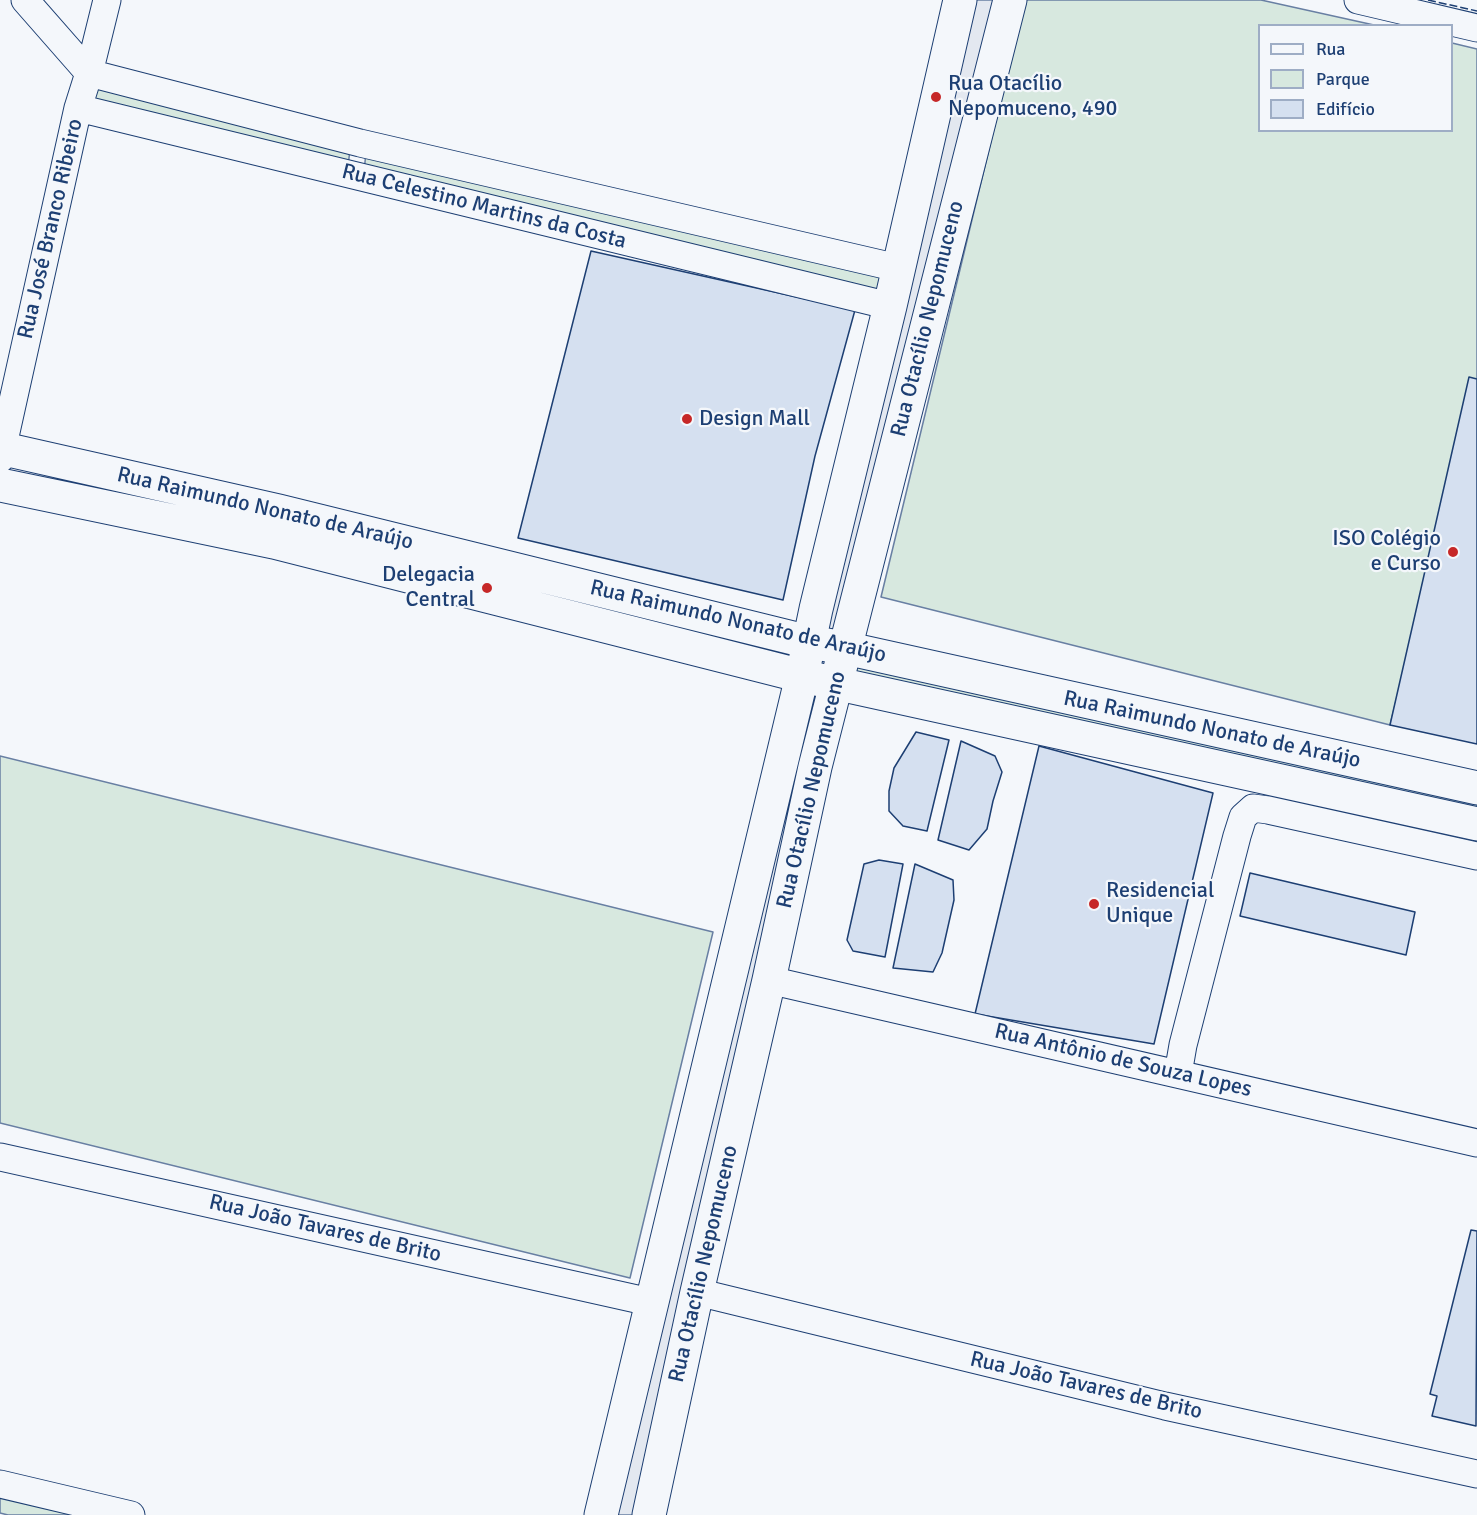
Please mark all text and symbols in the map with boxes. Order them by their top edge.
legend [1258,24,1453,132]
text: Rua [1316,38,1345,60]
text: Parque [1316,68,1370,90]
place label: Rua Otacílio Nepomuceno, 490 [948,71,1117,122]
marker: Rua Otacílio Nepomuceno, 490 [929,90,943,104]
text: Edifício [1316,98,1375,120]
street label: Rua José Branco Ribeiro [13,116,89,342]
street label: Rua Celestino Martins da Costa [339,159,629,255]
street label: Rua Otacílio Nepomuceno [886,198,970,440]
place label: Design Mall [699,406,810,432]
marker: Design Mall [680,412,694,426]
street label: Rua Raimundo Nonato de Araújo [114,462,416,556]
place label: ISO Colégio e Curso [1332,526,1441,578]
marker: ISO Colégio e Curso [1446,545,1460,559]
place label: Delegacia Central [382,562,475,614]
street label: Rua Raimundo Nonato de Araújo [587,575,889,669]
marker: Delegacia Central [480,581,494,595]
street label: Rua Otacílio Nepomuceno [772,669,852,911]
street label: Rua Raimundo Nonato de Araújo [1061,686,1363,774]
place label: Residencial Unique [1106,878,1214,930]
marker: Residencial Unique [1087,897,1101,911]
street label: Rua Antônio de Souza Lopes [992,1019,1254,1103]
street label: Rua Otacílio Nepomuceno [664,1143,744,1385]
street label: Rua João Tavares de Brito [206,1189,444,1269]
street label: Rua João Tavares de Brito [967,1346,1205,1426]

